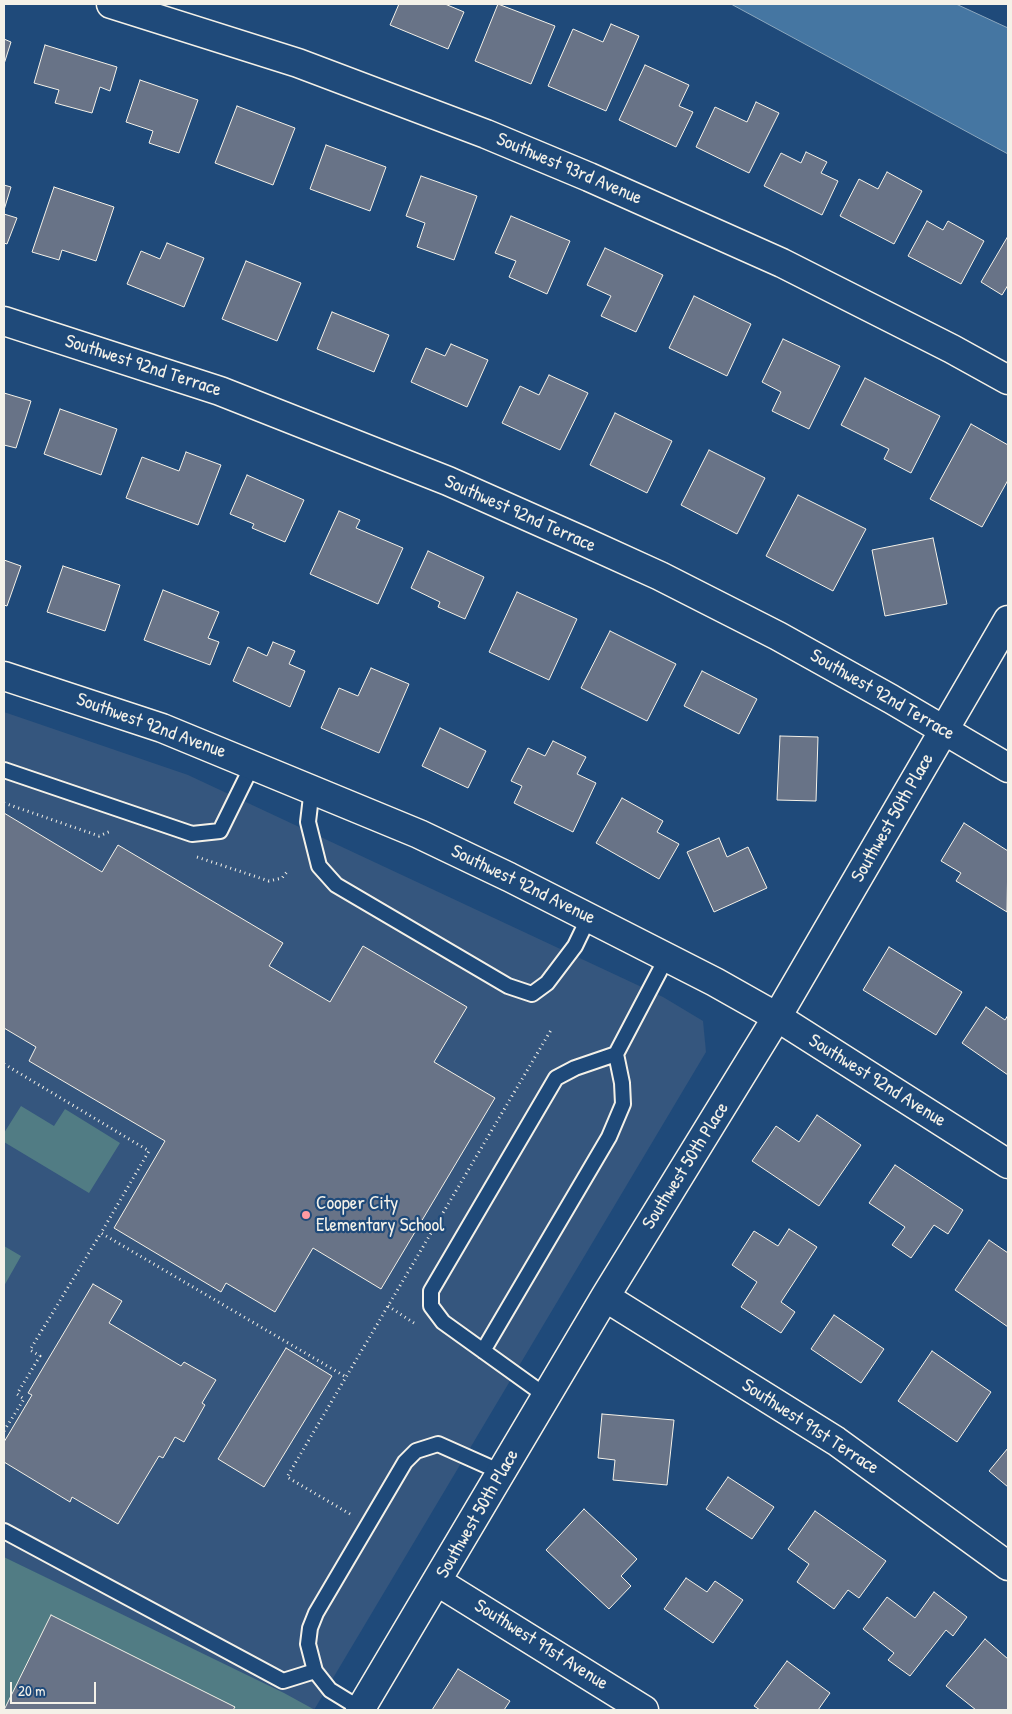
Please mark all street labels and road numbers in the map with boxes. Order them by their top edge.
street label: Southwest 93rd Avenue [493,128,645,210]
street label: Southwest 92nd Terrace [62,330,224,402]
street label: Southwest 92nd Terrace [441,470,599,558]
street label: Southwest 92nd Terrace [806,644,958,746]
street label: Southwest 92nd Avenue [73,688,229,764]
street label: Southwest 50th Place [847,749,939,887]
street label: Southwest 92nd Avenue [447,840,599,930]
street label: Southwest 92nd Avenue [804,1030,950,1132]
street label: Southwest 50th Place [638,1098,734,1234]
street label: Southwest 91st Terrace [737,1374,883,1480]
street label: Southwest 50th Place [432,1445,524,1583]
street label: Southwest 91st Avenue [470,1595,612,1695]

